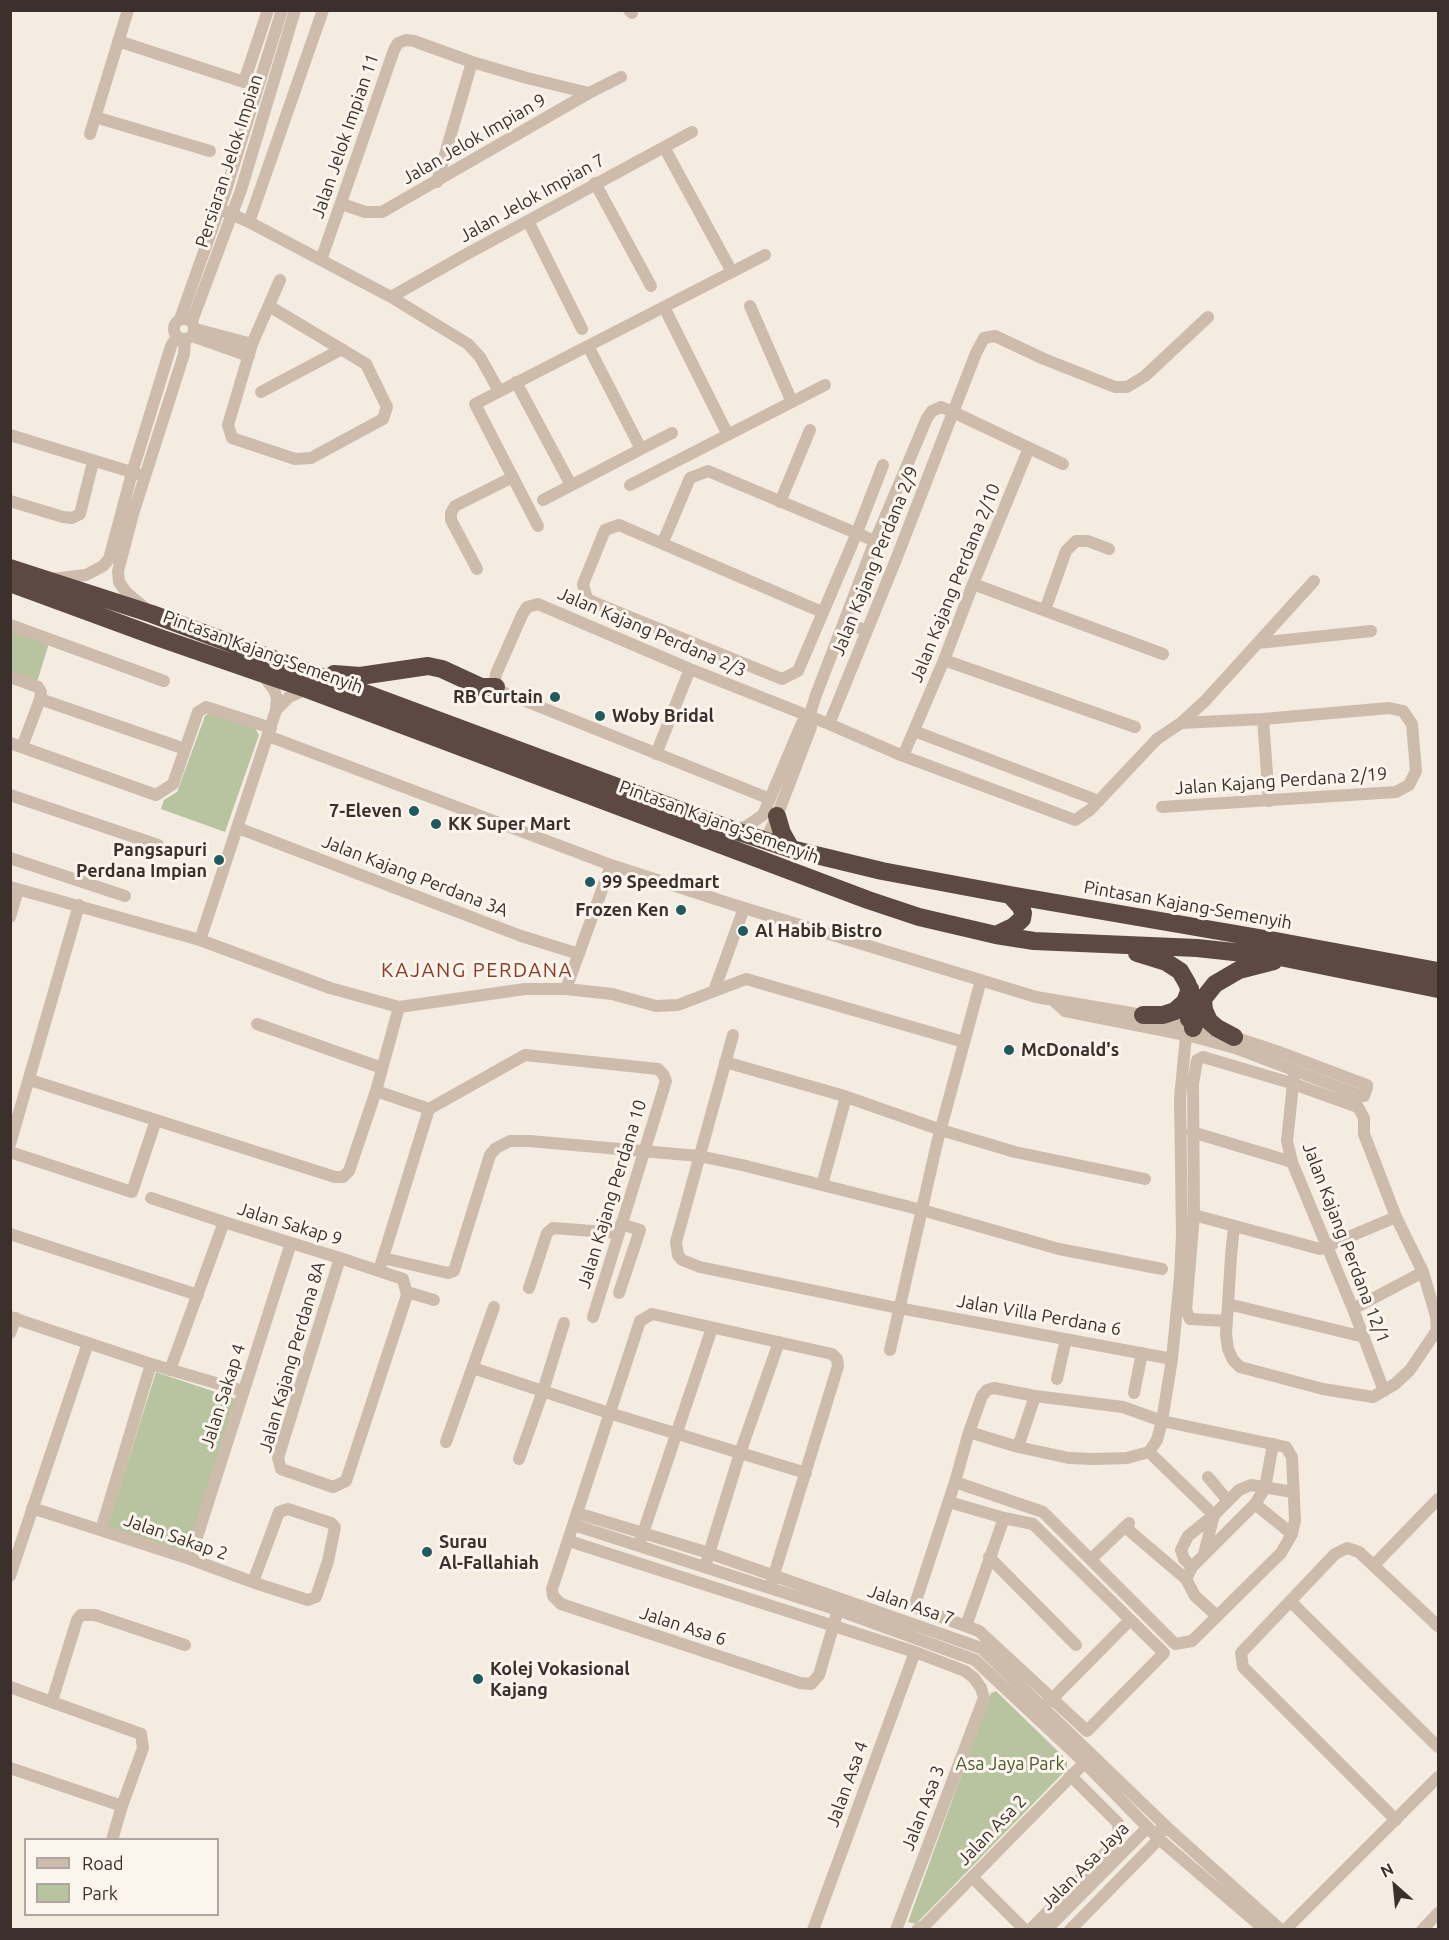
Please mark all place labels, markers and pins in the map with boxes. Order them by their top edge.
place label: RB Curtain [453,686,543,708]
marker: RB Curtain [548,690,562,704]
place label: Woby Bridal [612,705,714,727]
marker: Woby Bridal [593,709,607,723]
place label: 7-Eleven [329,800,402,822]
marker: 7-Eleven [407,804,421,818]
place label: KK Super Mart [448,813,571,835]
marker: KK Super Mart [429,817,443,831]
place label: Pangsapuri Perdana Impian [76,839,207,882]
marker: Pangsapuri Perdana Impian [212,853,226,867]
place label: 99 Speedmart [602,871,720,893]
marker: 99 Speedmart [583,875,597,889]
place label: Frozen Ken [575,899,669,921]
marker: Frozen Ken [674,903,688,917]
place label: Al Habib Bistro [755,920,882,942]
marker: Al Habib Bistro [736,924,750,938]
place label: McDonald's [1021,1039,1119,1061]
marker: McDonald's [1002,1043,1016,1057]
place label: Surau Al-Fallahiah [439,1531,539,1574]
marker: Surau Al-Fallahiah [420,1545,434,1559]
place label: Kolej Vokasional Kajang [490,1658,630,1700]
marker: Kolej Vokasional Kajang [471,1672,485,1686]

